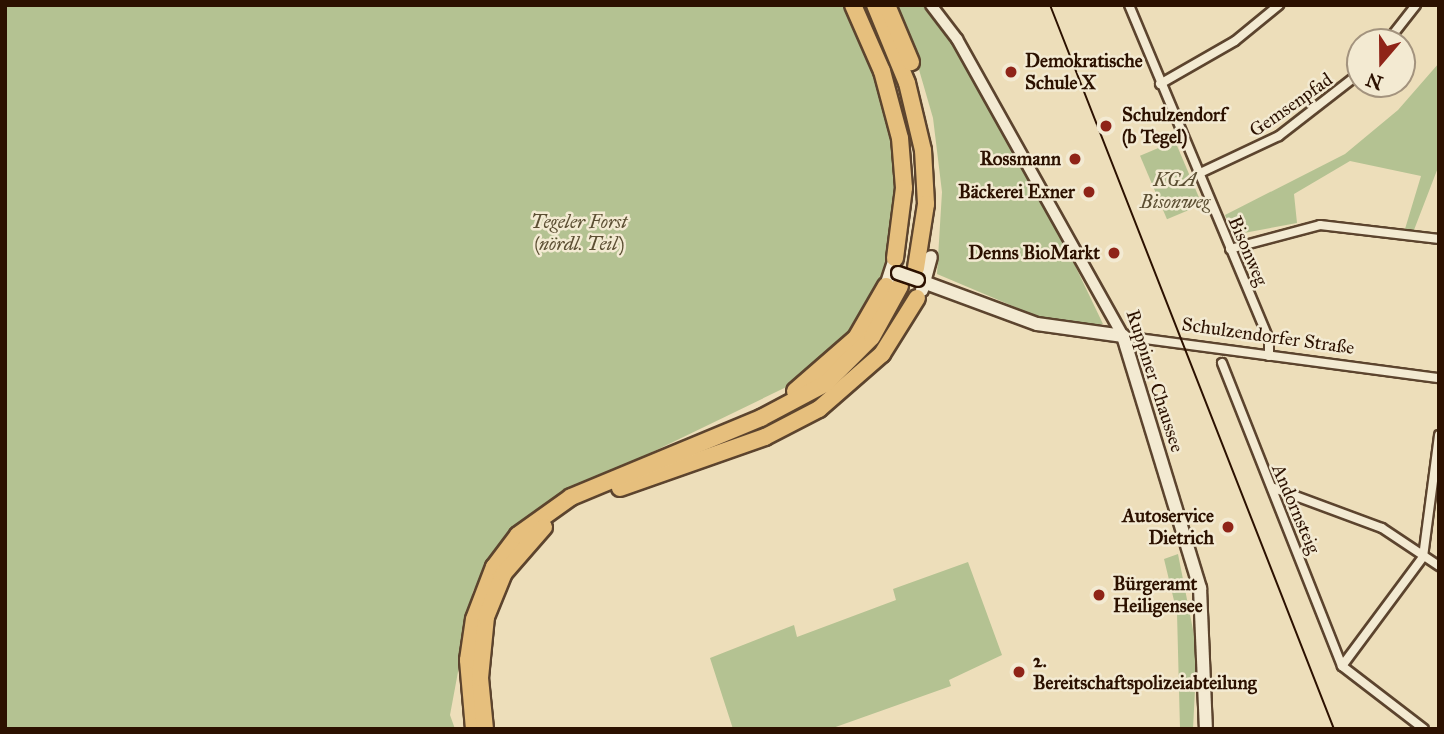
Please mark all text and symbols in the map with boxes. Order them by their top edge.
north arrow [1346,28,1416,98]
place label: Demokratische Schule X [1025,50,1143,94]
marker: Demokratische Schule X [1003,64,1019,80]
street label: Gemsenpfad [1245,68,1337,142]
text: N [1363,68,1386,95]
place label: Schulzendorf (b Tegel) [1122,104,1226,148]
marker: Schulzendorf (b Tegel) [1096,116,1116,136]
place label: Rossmann [980,148,1061,170]
marker: Rossmann [1067,151,1083,167]
park label: KGA Bisonweg [1140,169,1210,213]
place label: Bäckerei Exner [958,181,1075,203]
marker: Bäckerei Exner [1081,184,1097,200]
park label: Tegeler Forst (nördl. Teil) [531,211,627,255]
street label: Bisonweg [1223,213,1273,289]
place label: Denns BioMarkt [968,242,1100,264]
marker: Denns BioMarkt [1106,245,1122,261]
street label: Ruppiner Chaussee [1121,307,1189,455]
street label: Schulzendorfer Straße [1180,313,1356,359]
street label: Andornsteig [1267,461,1325,557]
place label: Autoservice Dietrich [1122,505,1214,549]
marker: Autoservice Dietrich [1220,519,1236,535]
place label: Bürgeramt Heiligensee [1113,573,1203,617]
marker: Bürgeramt Heiligensee [1091,587,1107,603]
place label: 2. Bereitschaftspolizeiabteilung [1033,650,1257,694]
marker: 2. Bereitschaftspolizeiabteilung [1011,664,1027,680]

